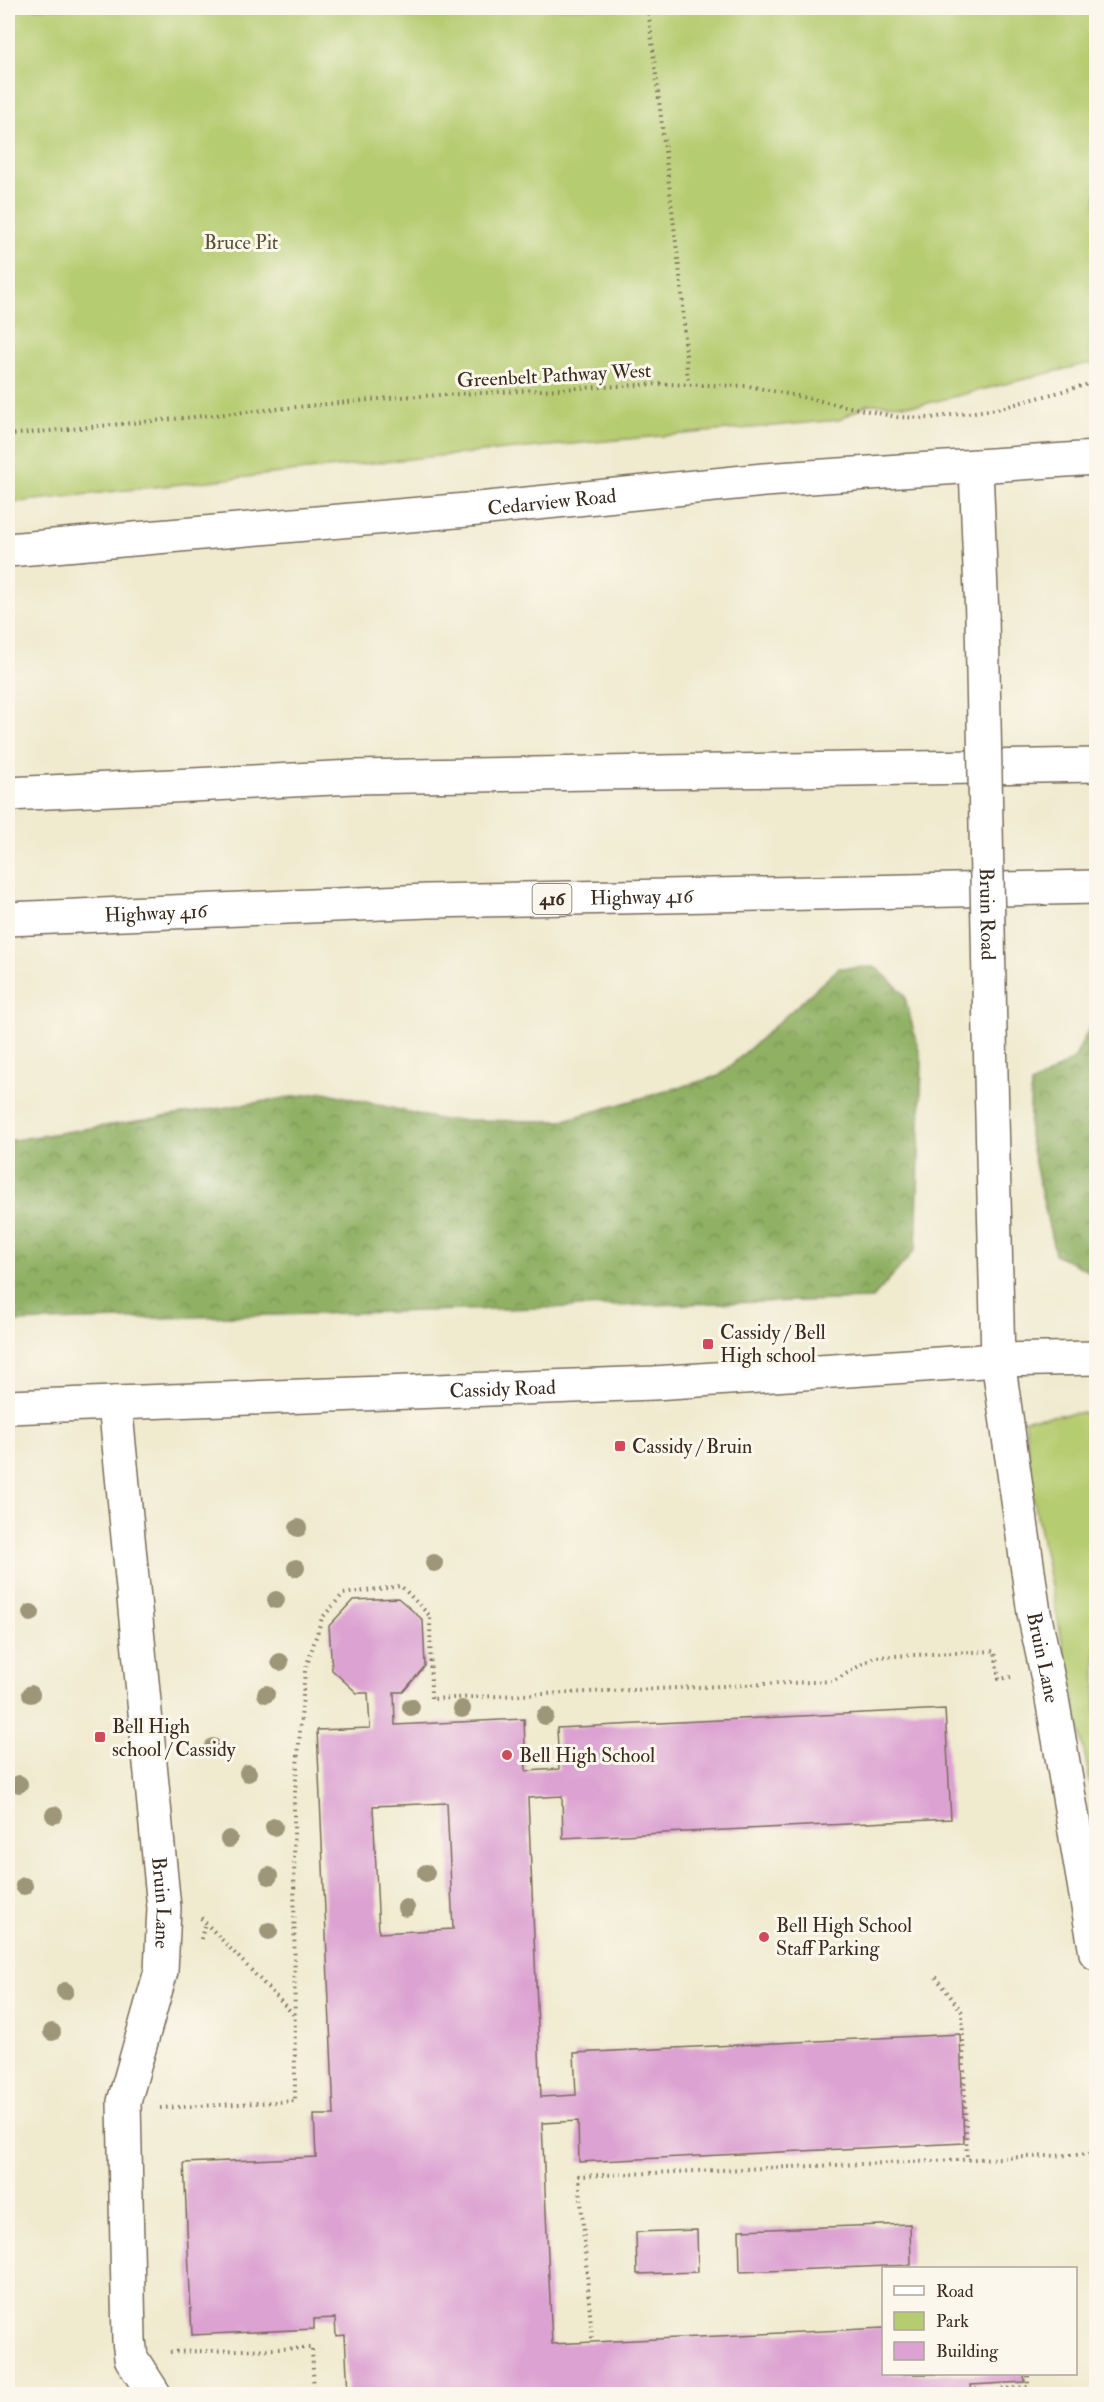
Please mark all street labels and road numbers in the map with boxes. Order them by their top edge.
street label: Greenbelt Pathway West [456,358,652,393]
street label: Cedarview Road [486,483,618,521]
street label: Bruin Road [974,867,1001,961]
street label: Highway 416 [590,883,694,911]
road number: 416 [532,884,572,914]
street label: Highway 416 [104,898,209,928]
street label: Cassidy Road [449,1375,556,1404]
street label: Bruin Lane [1021,1610,1064,1705]
street label: Bruin Lane [146,1856,176,1949]

